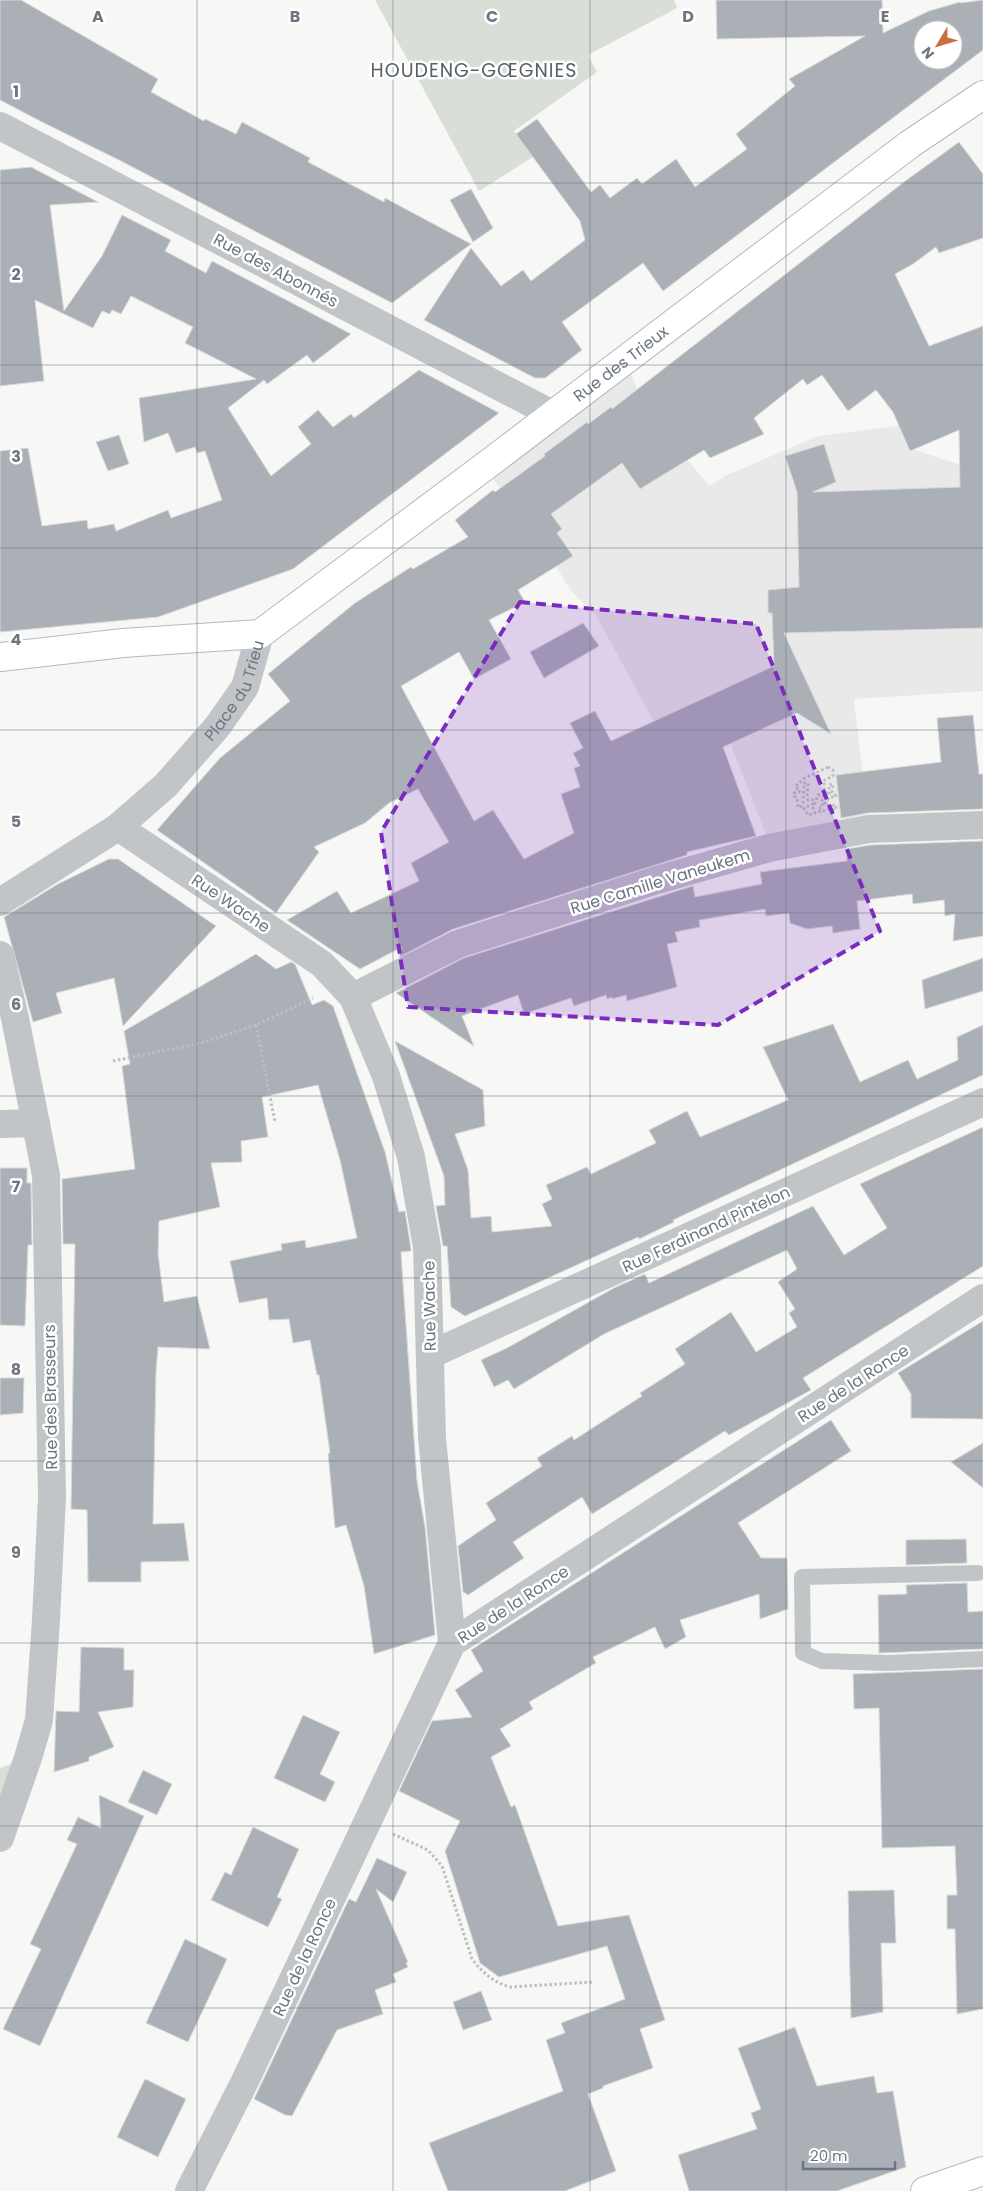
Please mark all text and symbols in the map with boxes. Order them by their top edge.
text: A [92,5,104,28]
text: B [290,5,300,28]
text: C [486,5,498,28]
text: D [682,5,694,28]
text: E [881,5,889,28]
north arrow [913,20,963,70]
text: N [917,43,939,63]
district label: HOUDENG-GŒGNIES [371,57,577,84]
text: 1 [13,80,19,103]
street label: Rue des Abonnés [209,228,342,313]
text: 2 [11,263,21,286]
street label: Rue des Trieux [569,320,674,407]
text: 3 [11,445,21,468]
text: 4 [11,628,22,651]
street label: Place du Trieu [199,637,270,746]
text: 5 [11,810,21,833]
street label: Rue Camille Vaneukem [568,843,753,920]
street label: Rue Wache [187,869,275,938]
text: 6 [11,993,21,1016]
text: 7 [12,1175,21,1198]
street label: Rue Ferdinand Pintelon [618,1180,794,1279]
street label: Rue Wache [417,1260,442,1351]
street label: Rue des Brasseurs [38,1324,63,1470]
street label: Rue de la Ronce [793,1339,913,1428]
text: 8 [11,1358,21,1381]
text: 9 [11,1541,21,1564]
street label: Rue de la Ronce [453,1560,573,1649]
street label: Rue de la Ronce [267,1894,342,2020]
scale bar [803,2138,896,2170]
text: 20 m [810,2145,848,2166]

